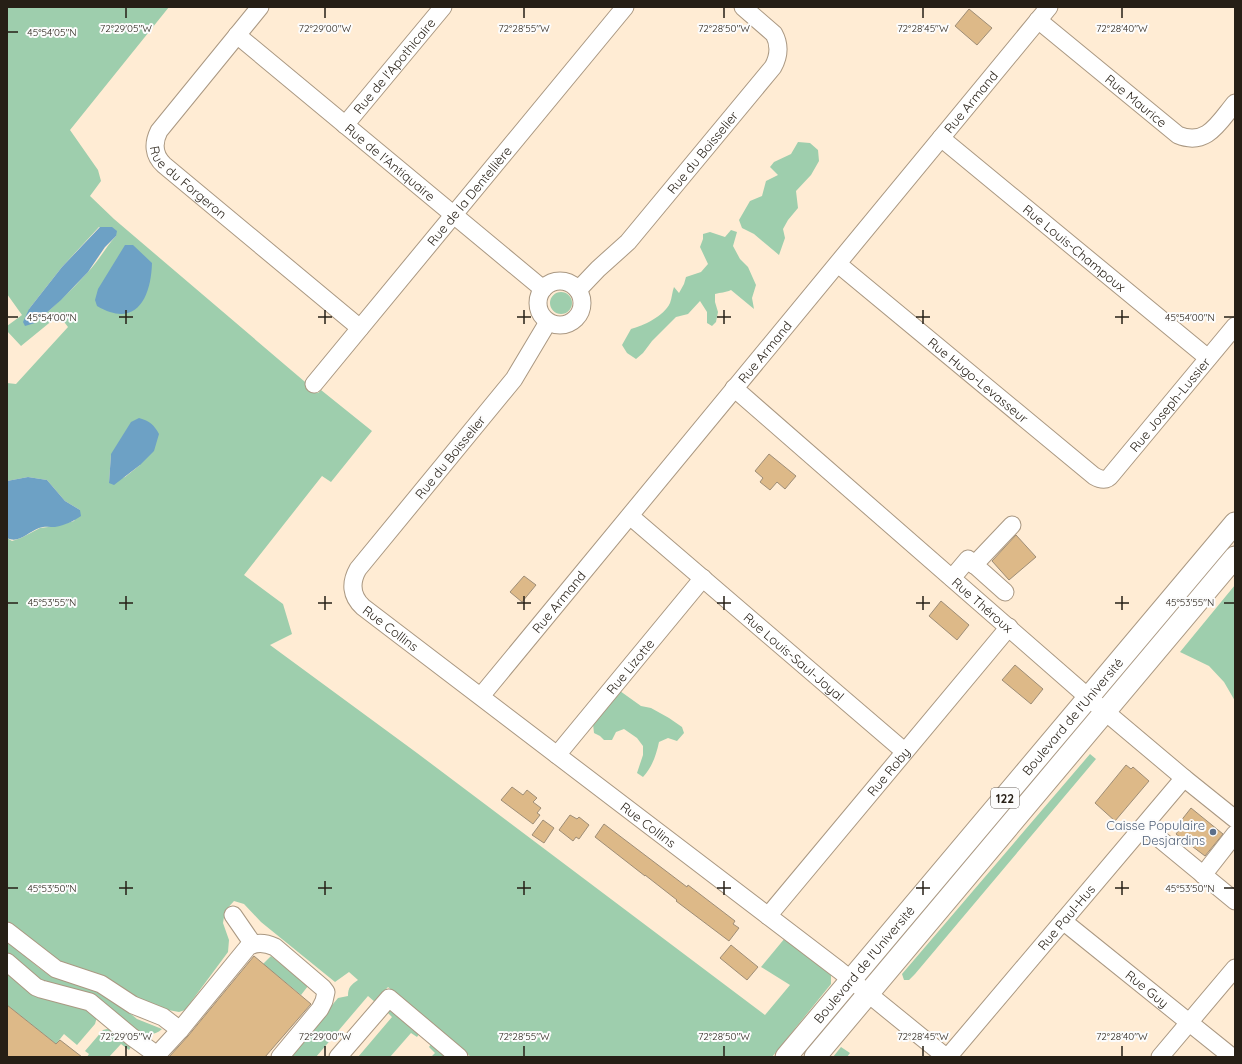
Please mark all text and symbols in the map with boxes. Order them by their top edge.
street label: Rue de l'Apothicaire [350,15,439,117]
text: 72°29'05"W [100,22,152,35]
text: 72°29'00"W [299,22,352,35]
text: 72°28'55"W [498,22,550,35]
text: 72°28'50"W [698,22,750,35]
text: 72°28'45"W [897,22,949,35]
text: 72°28'40"W [1096,22,1148,35]
text: 45°54'05"N [27,26,77,39]
street label: Rue Armand [941,68,1001,136]
street label: Rue Maurice [1102,71,1170,131]
street label: Rue du Boisselier [663,107,741,197]
street label: Rue de l'Antiquaire [342,120,439,204]
street label: Rue de la Dentellière [423,143,515,249]
street label: Rue du Forgeron [147,145,230,222]
street label: Rue Louis-Champoux [1020,201,1129,295]
text: 45°54'00"N [27,311,77,324]
text: 45°54'00"N [1165,311,1215,324]
street label: Rue Armand [735,318,795,386]
street label: Rue Hugo-Levasseur [925,334,1032,426]
street label: Rue Joseph-Lussier [1126,354,1213,455]
street label: Rue du Boisselier [411,412,489,502]
street label: Rue Armand [528,568,589,636]
street label: Rue Théroux [949,574,1016,636]
text: 45°53'55"N [28,596,76,609]
text: 45°53'55"N [1166,596,1214,609]
street label: Rue Collins [360,602,422,654]
street label: Rue Louis-Saul-Joyal [740,609,847,704]
street label: Rue Lizotte [603,635,658,697]
street label: Boulevard de l'Université [1018,654,1126,778]
street label: Rue Roby [863,744,913,799]
road number: 122 [991,788,1019,808]
street label: Rue Collins [617,798,679,851]
place label: Caisse Populaire Desjardins [1106,817,1205,848]
marker: Caisse Populaire Desjardins [1208,827,1218,837]
street label: Rue Paul-Hus [1034,881,1098,953]
text: 45°53'50"N [27,882,77,895]
text: 45°53'50"N [1165,882,1215,895]
street label: Boulevard de l'Université [810,902,918,1026]
street label: Rue Guy [1122,967,1172,1011]
text: 72°29'05"W [100,1030,152,1043]
text: 72°29'00"W [299,1030,352,1043]
text: 72°28'55"W [498,1030,550,1043]
text: 72°28'50"W [698,1030,750,1043]
text: 72°28'45"W [897,1030,949,1043]
text: 72°28'40"W [1096,1030,1148,1043]

